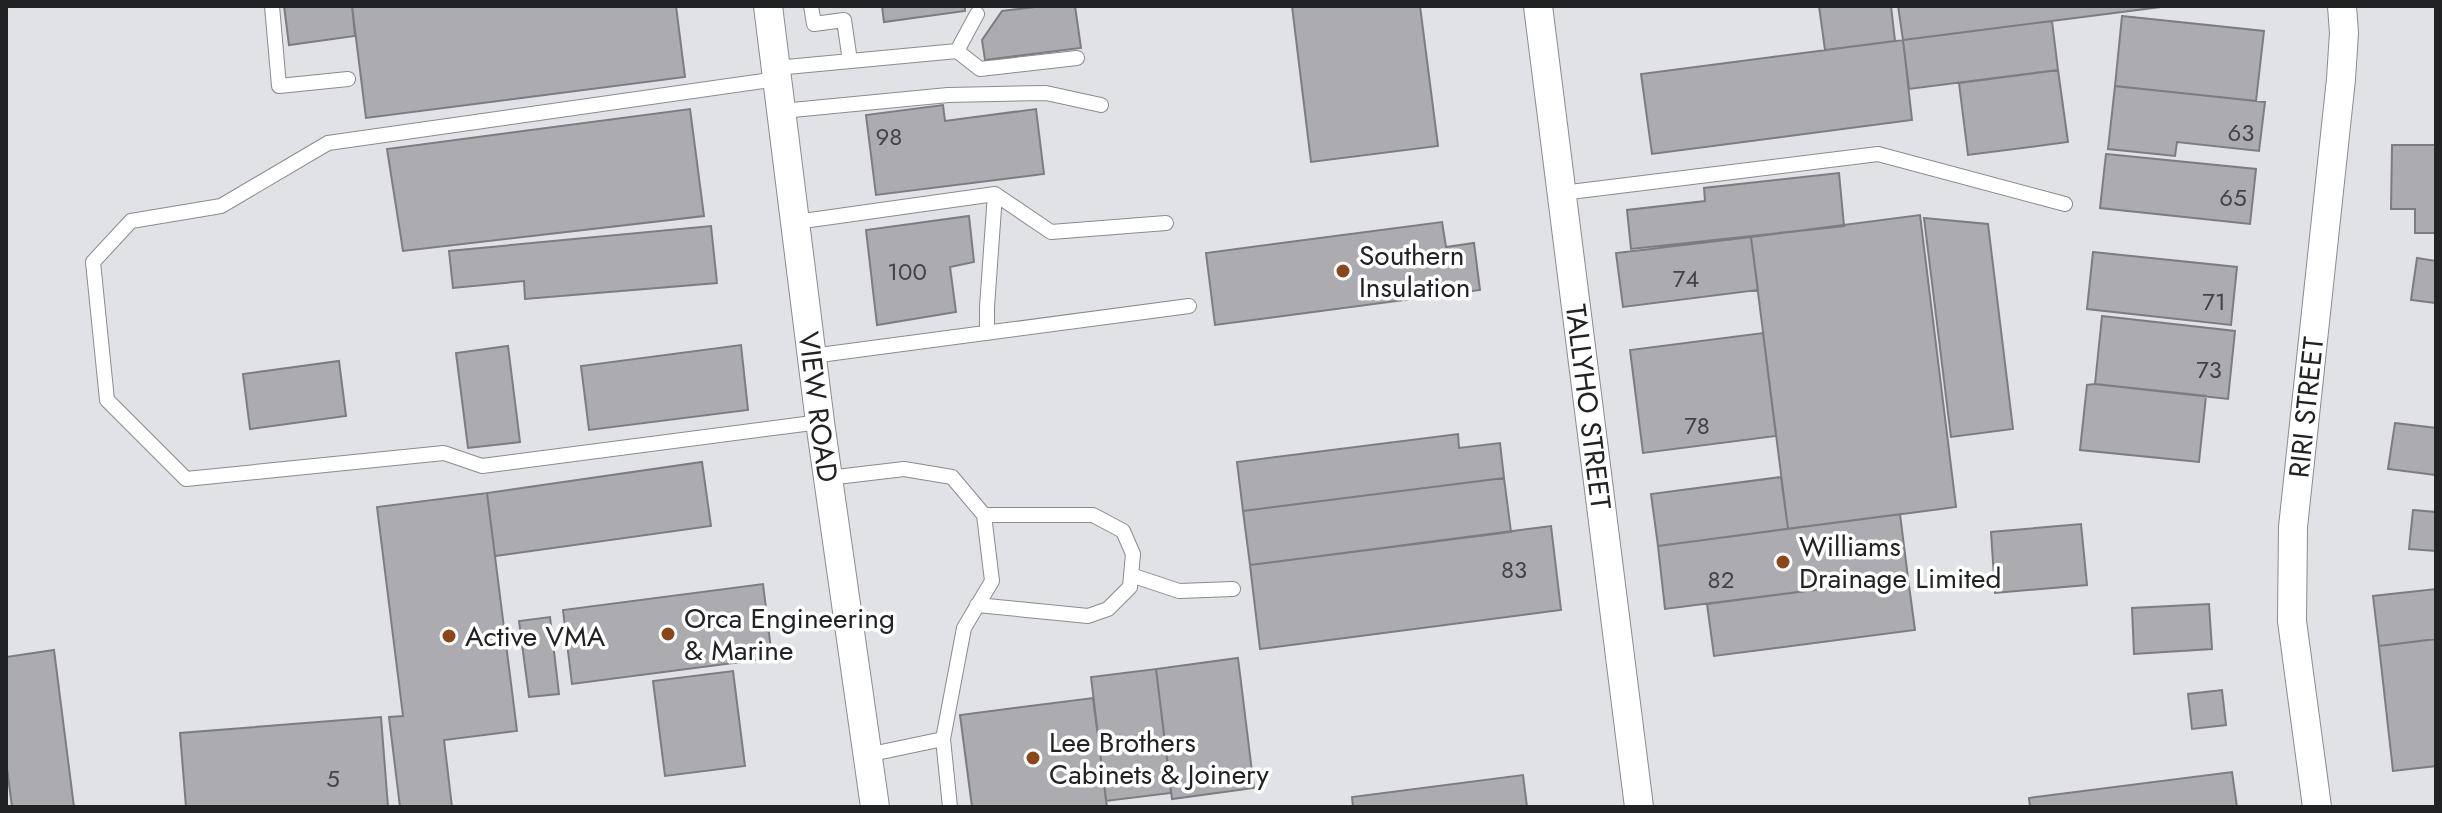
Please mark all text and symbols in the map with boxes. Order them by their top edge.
house number: 63 [2228,115,2254,150]
house number: 98 [876,119,902,154]
house number: 65 [2219,180,2247,215]
place label: Southern Insulation [1359,235,1470,308]
house number: 100 [887,254,927,289]
house number: 74 [1673,261,1699,296]
marker: Southern Insulation [1334,262,1352,280]
house number: 71 [2202,284,2226,319]
street label: TALLYHO STREET [1555,302,1622,512]
street label: VIEW ROAD [788,329,849,485]
street label: RIRI STREET [2278,335,2334,480]
house number: 73 [2196,352,2222,387]
house number: 78 [1684,408,1710,443]
place label: Williams Drainage Limited [1799,526,2001,599]
house number: 83 [1501,552,1527,587]
marker: Williams Drainage Limited [1774,553,1792,571]
house number: 82 [1708,562,1734,597]
place label: Orca Engineering & Marine [684,598,895,671]
place label: Active VMA [465,616,606,657]
marker: Orca Engineering & Marine [659,625,677,643]
marker: Active VMA [440,627,458,645]
place label: Lee Brothers Cabinets & Joinery [1049,722,1270,795]
marker: Lee Brothers Cabinets & Joinery [1024,749,1042,767]
house number: 5 [326,761,340,796]

